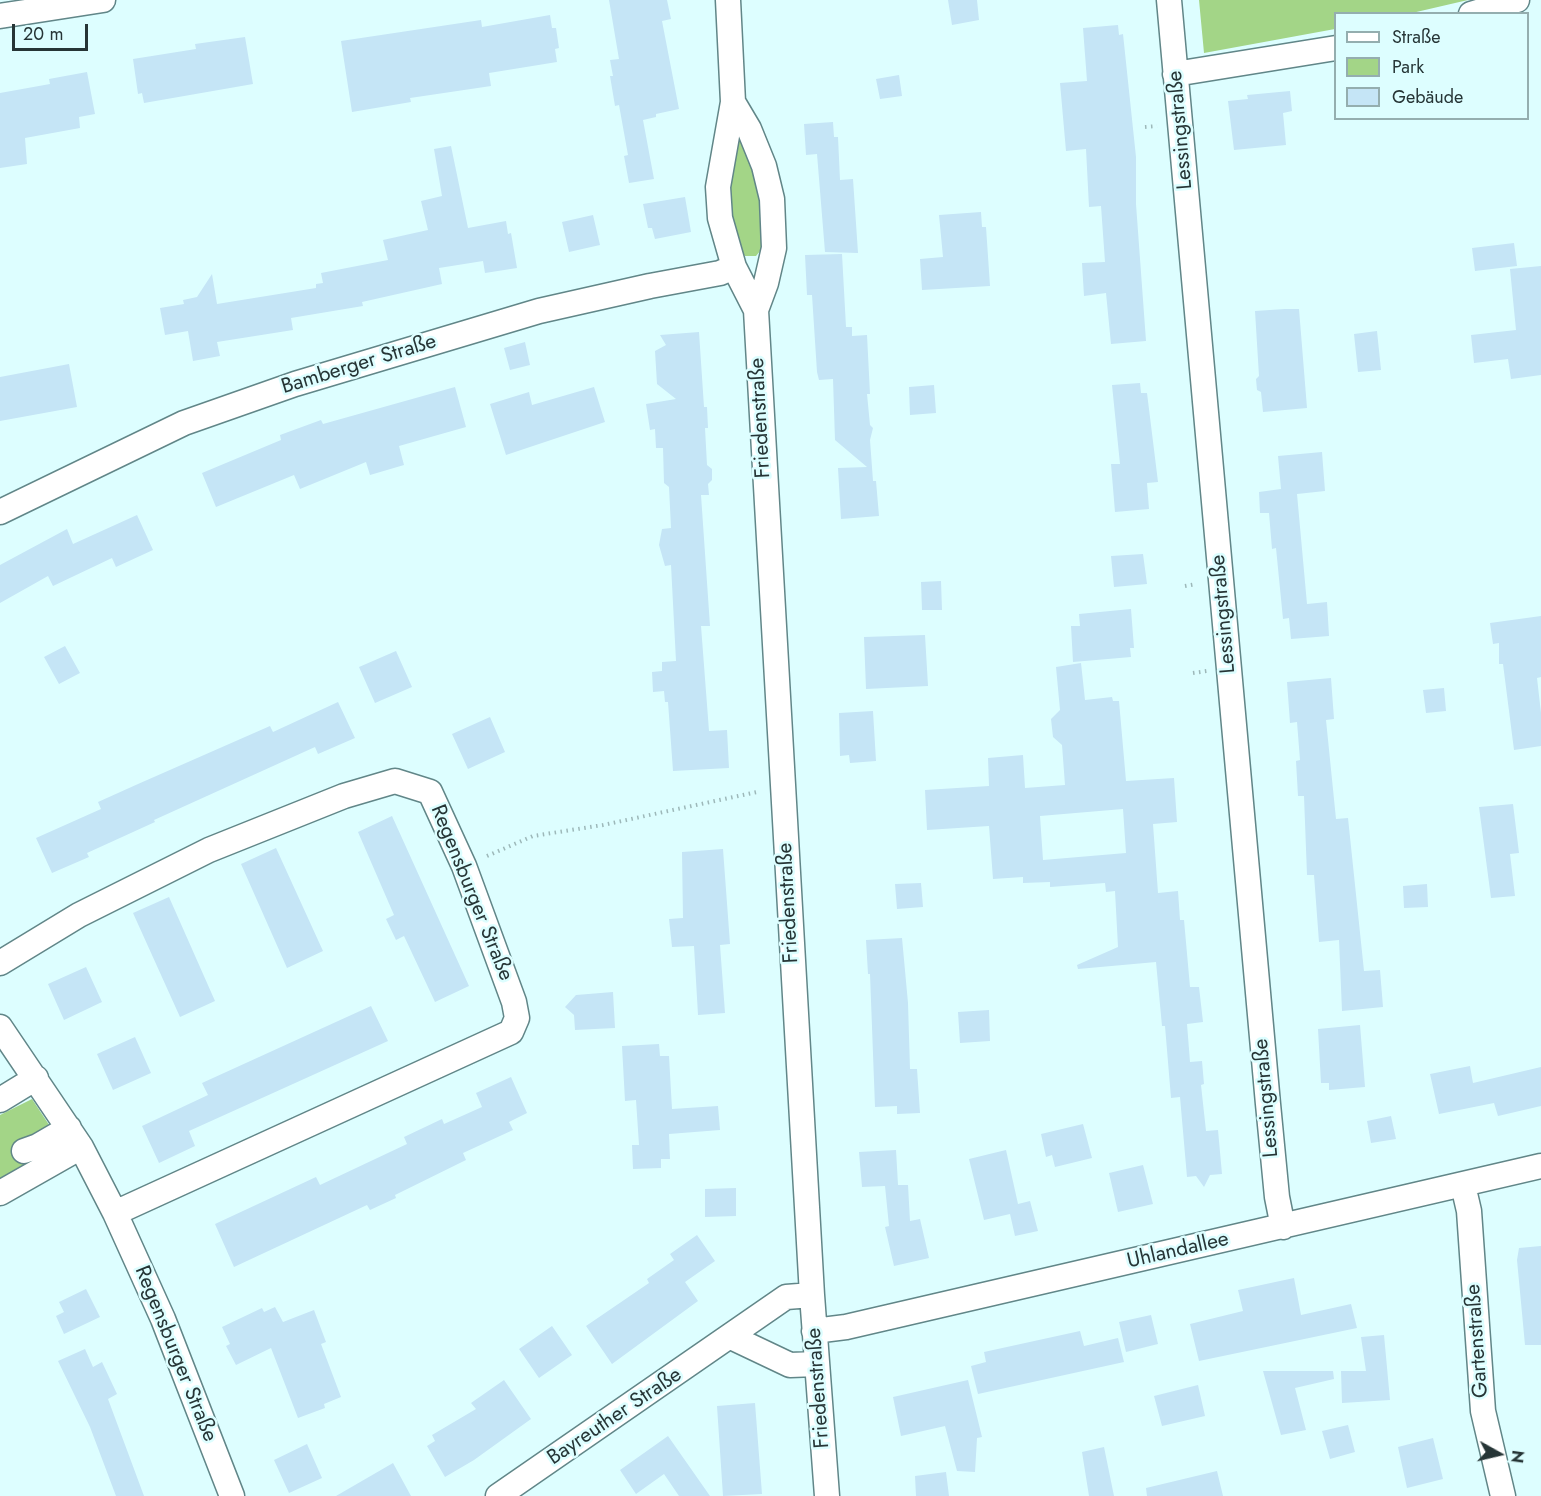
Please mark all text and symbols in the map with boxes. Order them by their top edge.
scale bar [15,12,92,50]
legend [1334,12,1529,120]
text: 20 m [23,21,63,47]
text: Straße [1392,24,1440,50]
text: Park [1392,54,1424,80]
street label: Lessingstraße [1163,70,1199,190]
text: Gebäude [1392,84,1463,110]
street label: Bamberger Straße [278,329,440,401]
street label: Friedenstraße [745,357,777,479]
street label: Lessingstraße [1206,554,1242,674]
street label: Regensburger Straße [424,801,518,985]
street label: Friedenstraße [773,842,805,964]
street label: Lessingstraße [1249,1038,1285,1158]
street label: Uhlandallee [1125,1227,1231,1275]
street label: Regensburger Straße [128,1262,222,1446]
street label: Gartenstraße [1461,1283,1495,1399]
street label: Friedenstraße [802,1327,836,1449]
street label: Bayreuther Straße [543,1363,687,1471]
north arrow [1469,1424,1529,1484]
text: N [1505,1449,1530,1464]

